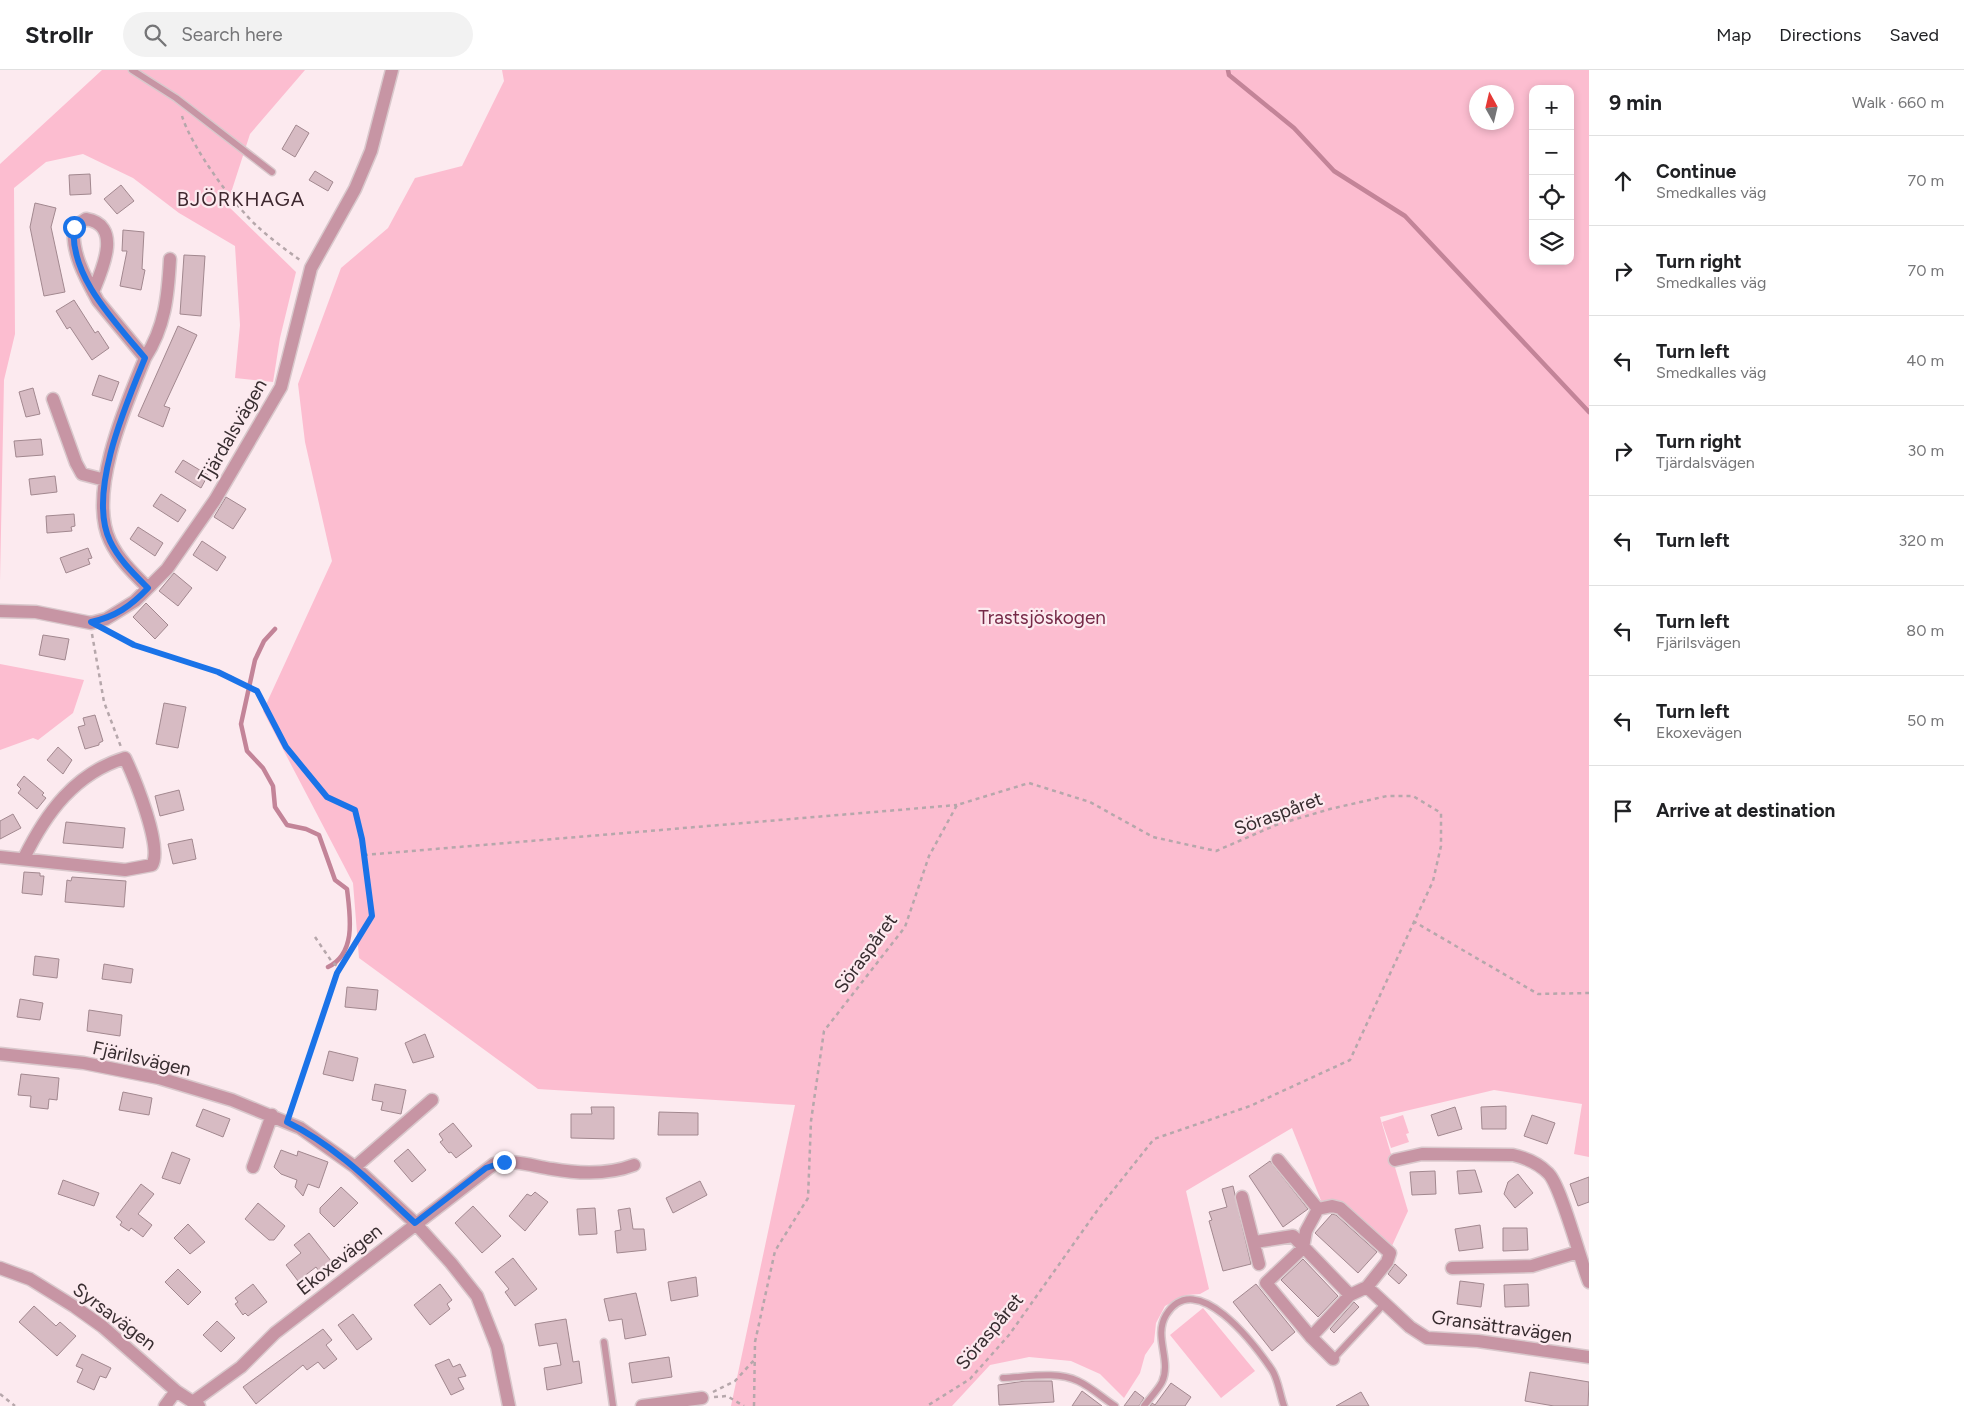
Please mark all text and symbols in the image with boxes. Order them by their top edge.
search box [123,12,473,57]
text: Strollr [25,20,93,49]
icon: search [141,21,169,49]
text: Search here [181,23,283,46]
text: Map [1716,24,1751,46]
text: Directions [1779,24,1861,46]
text: Saved [1889,24,1939,46]
north arrow [1469,85,1514,130]
map controls [1529,85,1574,265]
button: + [1529,85,1574,130]
text: 9 min [1609,90,1662,115]
text: Walk · 660 m [1852,93,1944,112]
button: − [1529,130,1574,175]
text: Continue [1656,160,1736,183]
icon: ahead [1609,167,1637,195]
text: 70 m [1908,171,1944,190]
button: locate [1529,175,1574,220]
text: Smedkalles väg [1656,183,1766,202]
district label: BJÖRKHAGA [177,187,305,211]
route start [63,216,86,239]
button: layers [1529,220,1574,265]
text: Turn right [1656,250,1742,273]
icon: right [1609,257,1637,285]
text: 70 m [1908,261,1944,280]
text: Smedkalles väg [1656,273,1766,292]
text: Turn left [1656,340,1730,363]
icon: left [1609,347,1637,375]
text: 40 m [1906,351,1944,370]
text: Smedkalles väg [1656,363,1766,382]
street label: Tjärdalsvägen [193,375,272,488]
text: Turn right [1656,430,1742,453]
icon: right [1609,437,1637,465]
text: 30 m [1907,441,1944,460]
text: Tjärdalsvägen [1656,453,1755,472]
icon: left [1609,527,1637,555]
text: Turn left [1656,529,1730,552]
text: 320 m [1899,531,1944,550]
park label: Trastsjöskogen [978,606,1106,629]
text: Turn left [1656,610,1730,633]
icon: left [1609,617,1637,645]
text: 80 m [1906,621,1944,640]
text: Fjärilsvägen [1656,633,1741,652]
text: Turn left [1656,700,1730,723]
icon: left [1609,707,1637,735]
text: 50 m [1907,711,1944,730]
text: Ekoxevägen [1656,723,1742,742]
street label: Söraspåret [1231,787,1326,840]
icon: arrive [1609,797,1637,825]
text: Arrive at destination [1656,799,1835,822]
street label: Söraspåret [829,909,902,997]
street label: Fjärilsvägen [90,1036,193,1081]
route end [493,1151,516,1174]
street label: Ekoxevägen [292,1219,387,1300]
street label: Syrsavägen [69,1278,161,1355]
street label: Söraspåret [951,1288,1028,1374]
street label: Gransättravägen [1430,1305,1574,1348]

